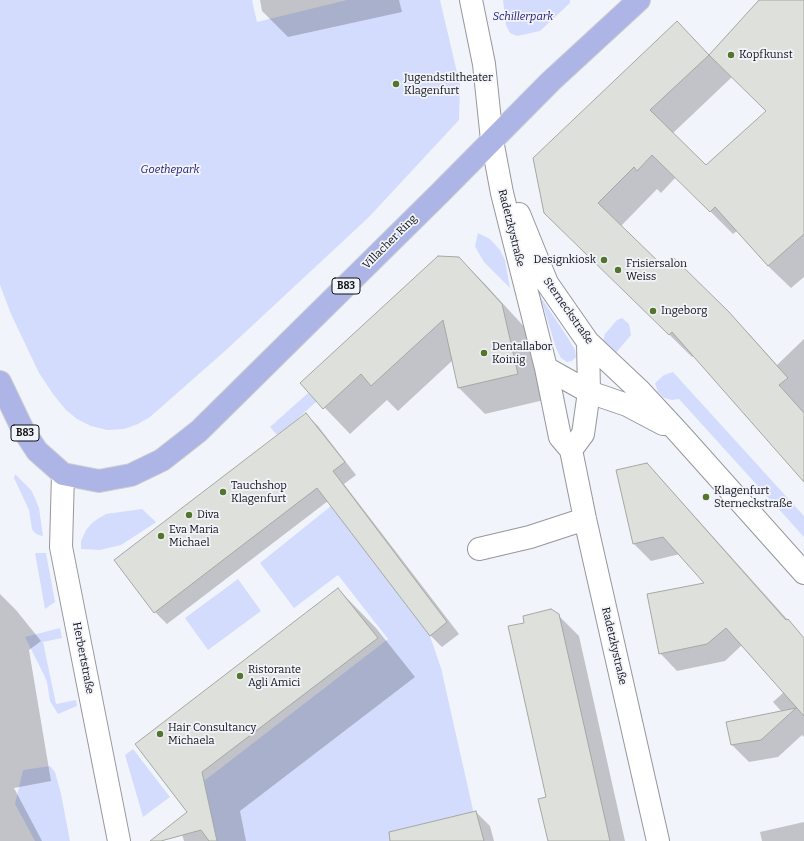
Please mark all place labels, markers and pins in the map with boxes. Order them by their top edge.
place label: Kopfkunst [739,48,793,62]
marker: Kopfkunst [726,50,736,60]
place label: Jugendstiltheater Klagenfurt [404,71,493,97]
marker: Jugendstiltheater Klagenfurt [391,79,401,89]
place label: Designkiosk [534,253,596,267]
marker: Designkiosk [599,255,609,265]
place label: Frisiersalon Weiss [626,257,687,283]
marker: Frisiersalon Weiss [613,265,623,275]
place label: Ingeborg [661,304,707,318]
marker: Ingeborg [648,306,658,316]
place label: Dentallabor Koinig [492,340,552,366]
marker: Dentallabor Koinig [479,348,489,358]
place label: Tauchshop Klagenfurt [231,479,287,505]
place label: Klagenfurt Sterneckstraße [714,484,792,510]
marker: Tauchshop Klagenfurt [218,487,228,497]
marker: Klagenfurt Sterneckstraße [701,492,711,502]
place label: Diva [197,508,219,522]
marker: Diva [184,510,194,520]
place label: Eva Maria Michael [169,523,219,549]
marker: Eva Maria Michael [156,531,166,541]
place label: Ristorante Agli Amici [248,663,301,689]
marker: Ristorante Agli Amici [235,671,245,681]
place label: Hair Consultancy Michaela [168,721,256,747]
marker: Hair Consultancy Michaela [155,729,165,739]

